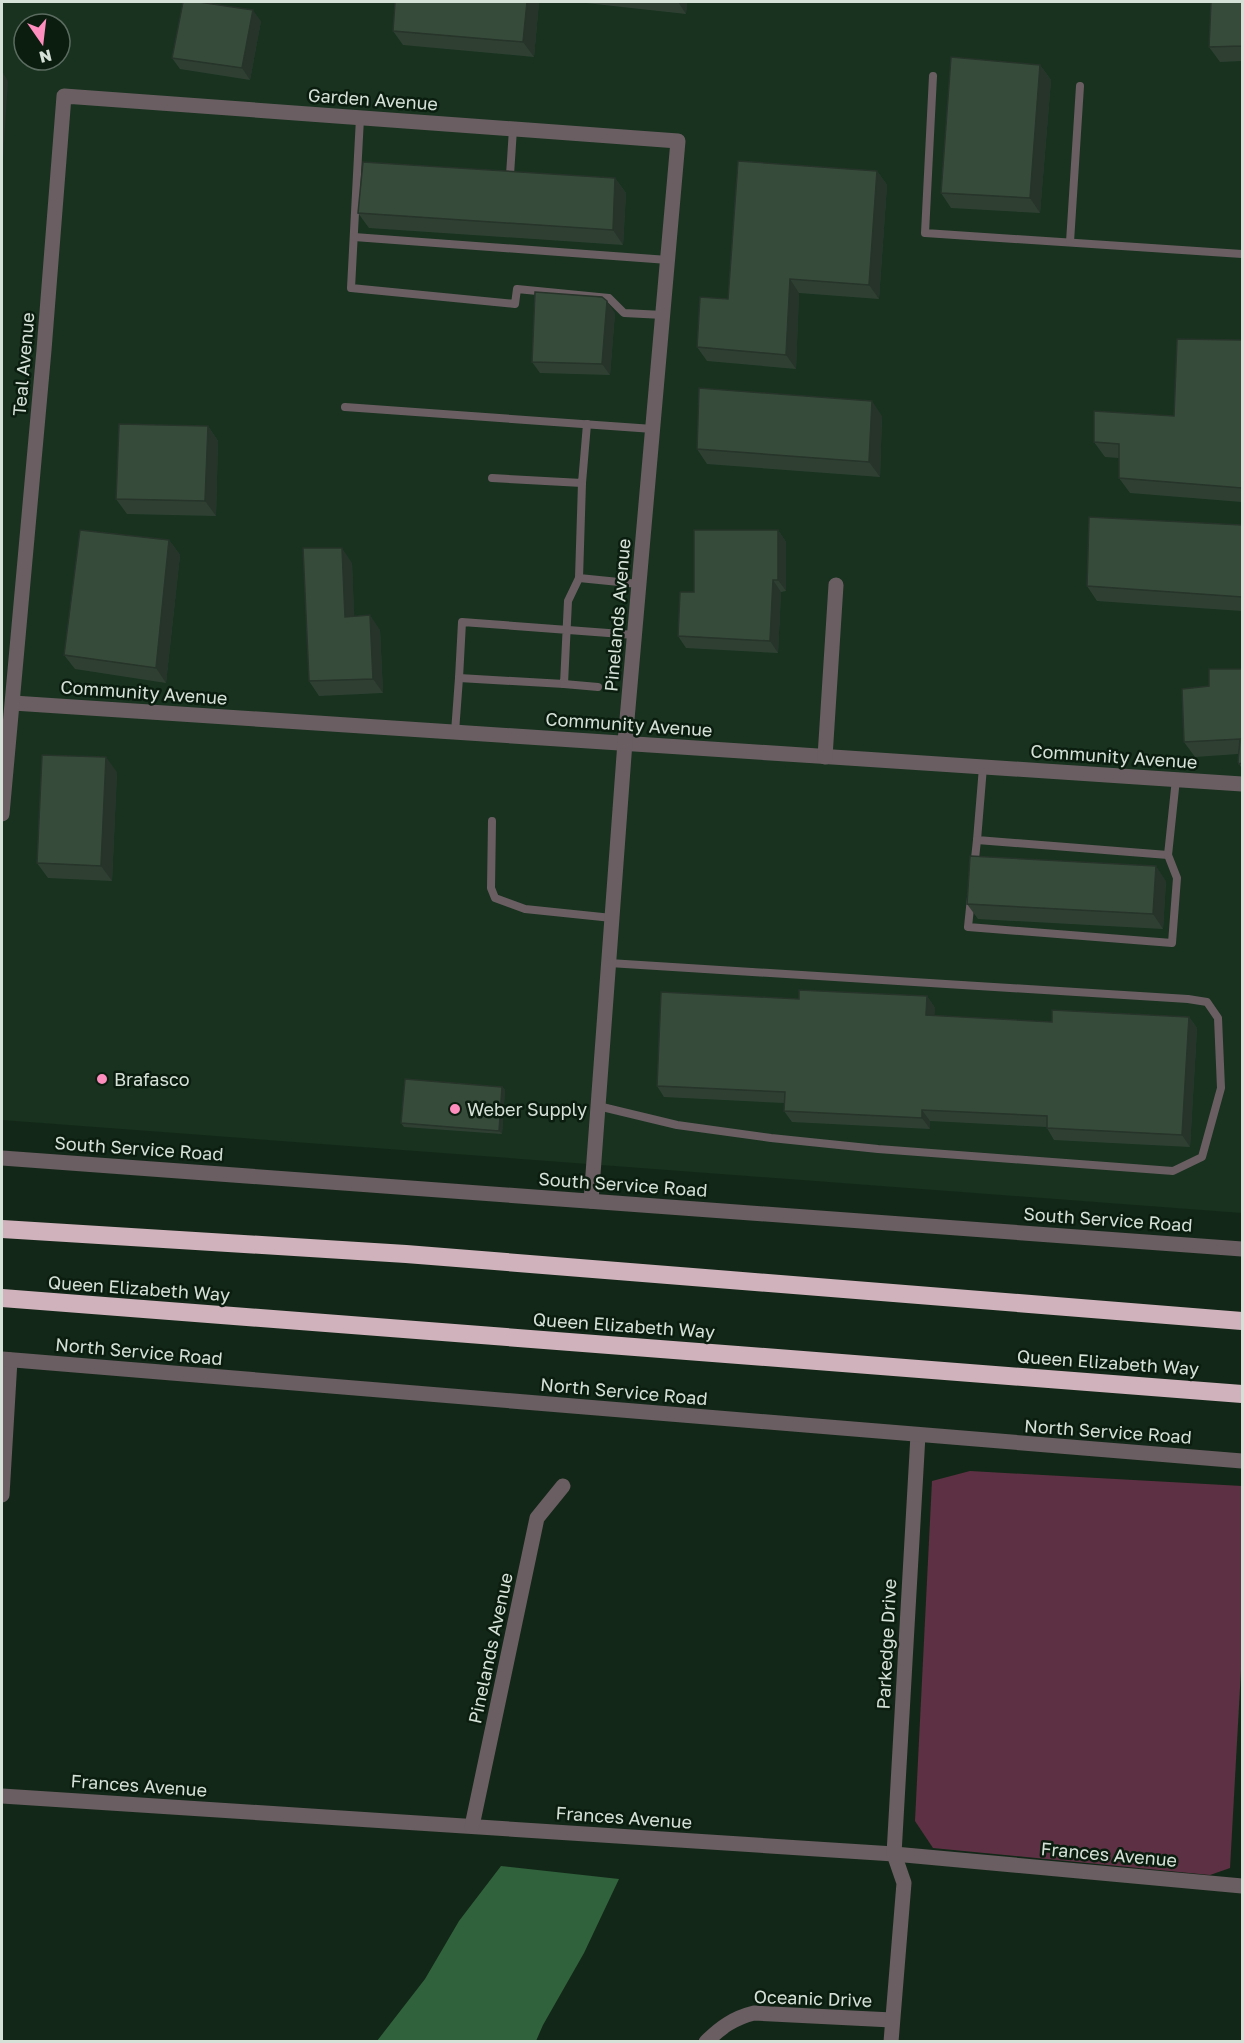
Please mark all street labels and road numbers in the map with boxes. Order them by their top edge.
street label: Garden Avenue [307,83,439,115]
street label: Teal Avenue [8,311,38,417]
street label: Pinelands Avenue [599,537,635,693]
street label: Community Avenue [60,675,228,709]
street label: Community Avenue [545,707,713,741]
street label: Community Avenue [1030,739,1198,773]
street label: South Service Road [54,1131,224,1165]
street label: South Service Road [538,1167,708,1201]
street label: South Service Road [1023,1202,1193,1236]
street label: Queen Elizabeth Way [47,1271,231,1305]
street label: Queen Elizabeth Way [532,1308,716,1342]
street label: North Service Road [54,1333,224,1369]
street label: Queen Elizabeth Way [1016,1345,1200,1379]
street label: North Service Road [539,1373,709,1409]
street label: North Service Road [1023,1414,1193,1448]
street label: Pinelands Avenue [463,1571,517,1725]
street label: Parkedge Drive [872,1578,900,1710]
street label: Frances Avenue [70,1769,208,1801]
street label: Frances Avenue [555,1801,693,1833]
street label: Frances Avenue [1040,1837,1178,1871]
street label: Oceanic Drive [753,1985,873,2011]

